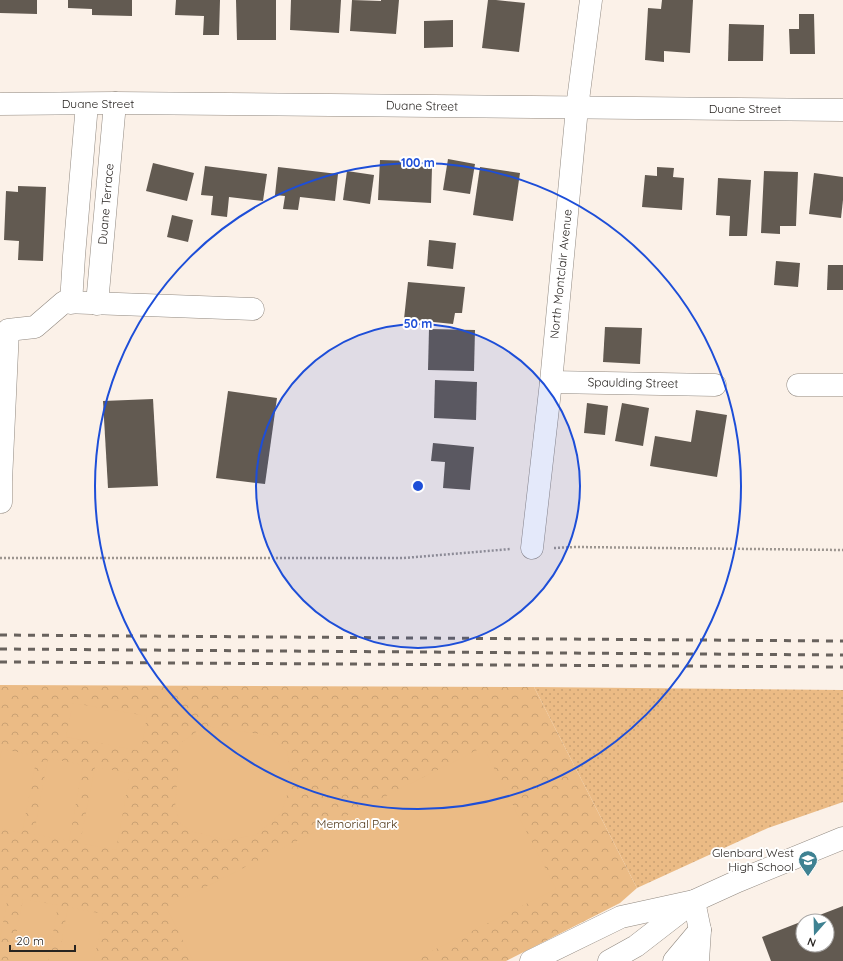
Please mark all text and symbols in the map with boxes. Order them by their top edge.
street label: Duane Street [62,96,134,111]
street label: Duane Street [386,97,458,114]
street label: Duane Street [709,101,781,116]
text: 100 m [401,155,435,170]
street label: Duane Terrace [94,162,117,245]
street label: North Montclair Avenue [546,208,575,340]
text: 50 m [404,316,432,331]
street label: Spaulding Street [587,374,679,391]
centre of rings [411,479,425,493]
park label: Memorial Park [317,816,397,831]
place label: Glenbard West High School [712,845,794,874]
school or university icon: Glenbard West High School [797,849,819,877]
north arrow [795,913,835,953]
scale bar [10,927,75,953]
text: 20 m [16,933,44,948]
text: N [805,934,818,950]

